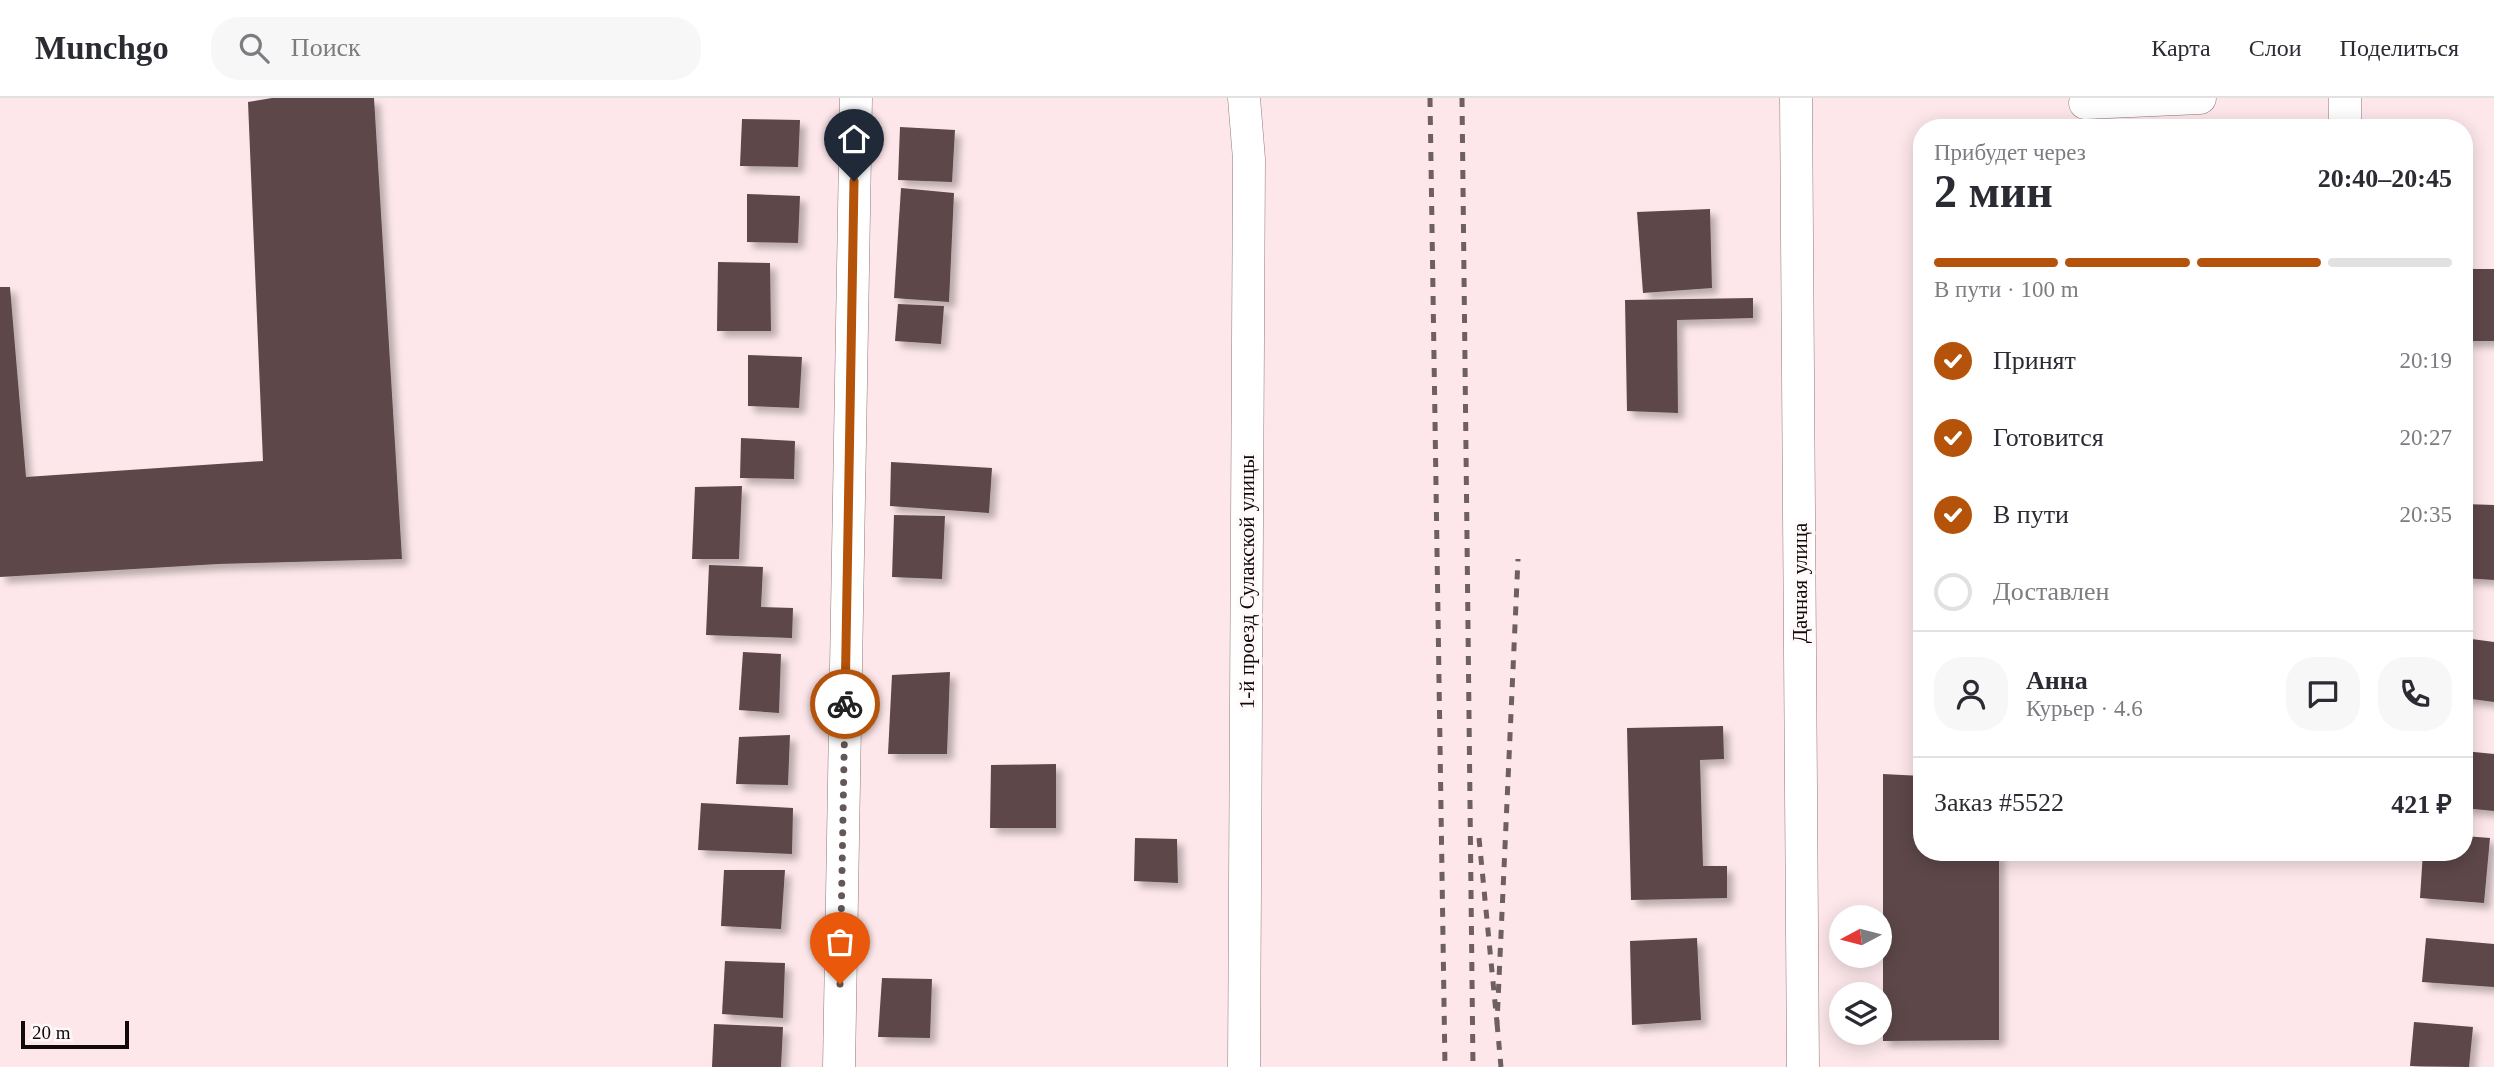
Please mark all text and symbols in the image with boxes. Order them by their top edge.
search box [211,17,701,80]
icon: search [235,29,273,67]
text: Munchgo [35,30,169,66]
text: Поиск [291,33,361,62]
text: Карта [2151,35,2211,61]
text: Слои [2249,35,2302,61]
text: Поделиться [2340,35,2459,61]
pin [824,109,884,181]
icon: home [835,120,873,158]
text: Прибудет через [1934,140,2086,165]
text: 20:40–20:45 [2318,164,2452,193]
text: 2 мин [1934,166,2053,217]
text: В пути · 100 m [1934,277,2079,302]
icon: check [1934,342,1972,380]
text: Принят [1993,346,2076,375]
text: 20:19 [2400,348,2452,373]
icon: check [1934,419,1972,457]
text: Готовится [1993,423,2104,452]
text: 20:27 [2400,425,2452,450]
street label: 1-й проезд Сулакской улицы [1235,455,1259,709]
icon: check [1934,496,1972,534]
text: В пути [1993,500,2069,529]
text: 20:35 [2400,502,2452,527]
street label: Дачная улица [1788,522,1812,643]
text: Доставлен [1993,577,2110,606]
button: person [1934,657,2008,731]
button: chat [2286,657,2360,731]
button: phone [2378,657,2452,731]
text: Анна [2026,666,2088,695]
courier [810,669,880,739]
icon: bike [826,685,864,723]
text: Курьер · 4.6 [2026,696,2143,721]
text: Заказ #5522 [1934,788,2064,817]
text: 421 ₽ [2391,790,2452,819]
north arrow [1829,905,1892,968]
map controls [1829,905,1892,1045]
pin [810,912,870,984]
icon: bag [821,923,859,961]
button: layers [1829,982,1892,1045]
scale bar [21,1018,130,1050]
text: 20 m [32,1022,71,1043]

